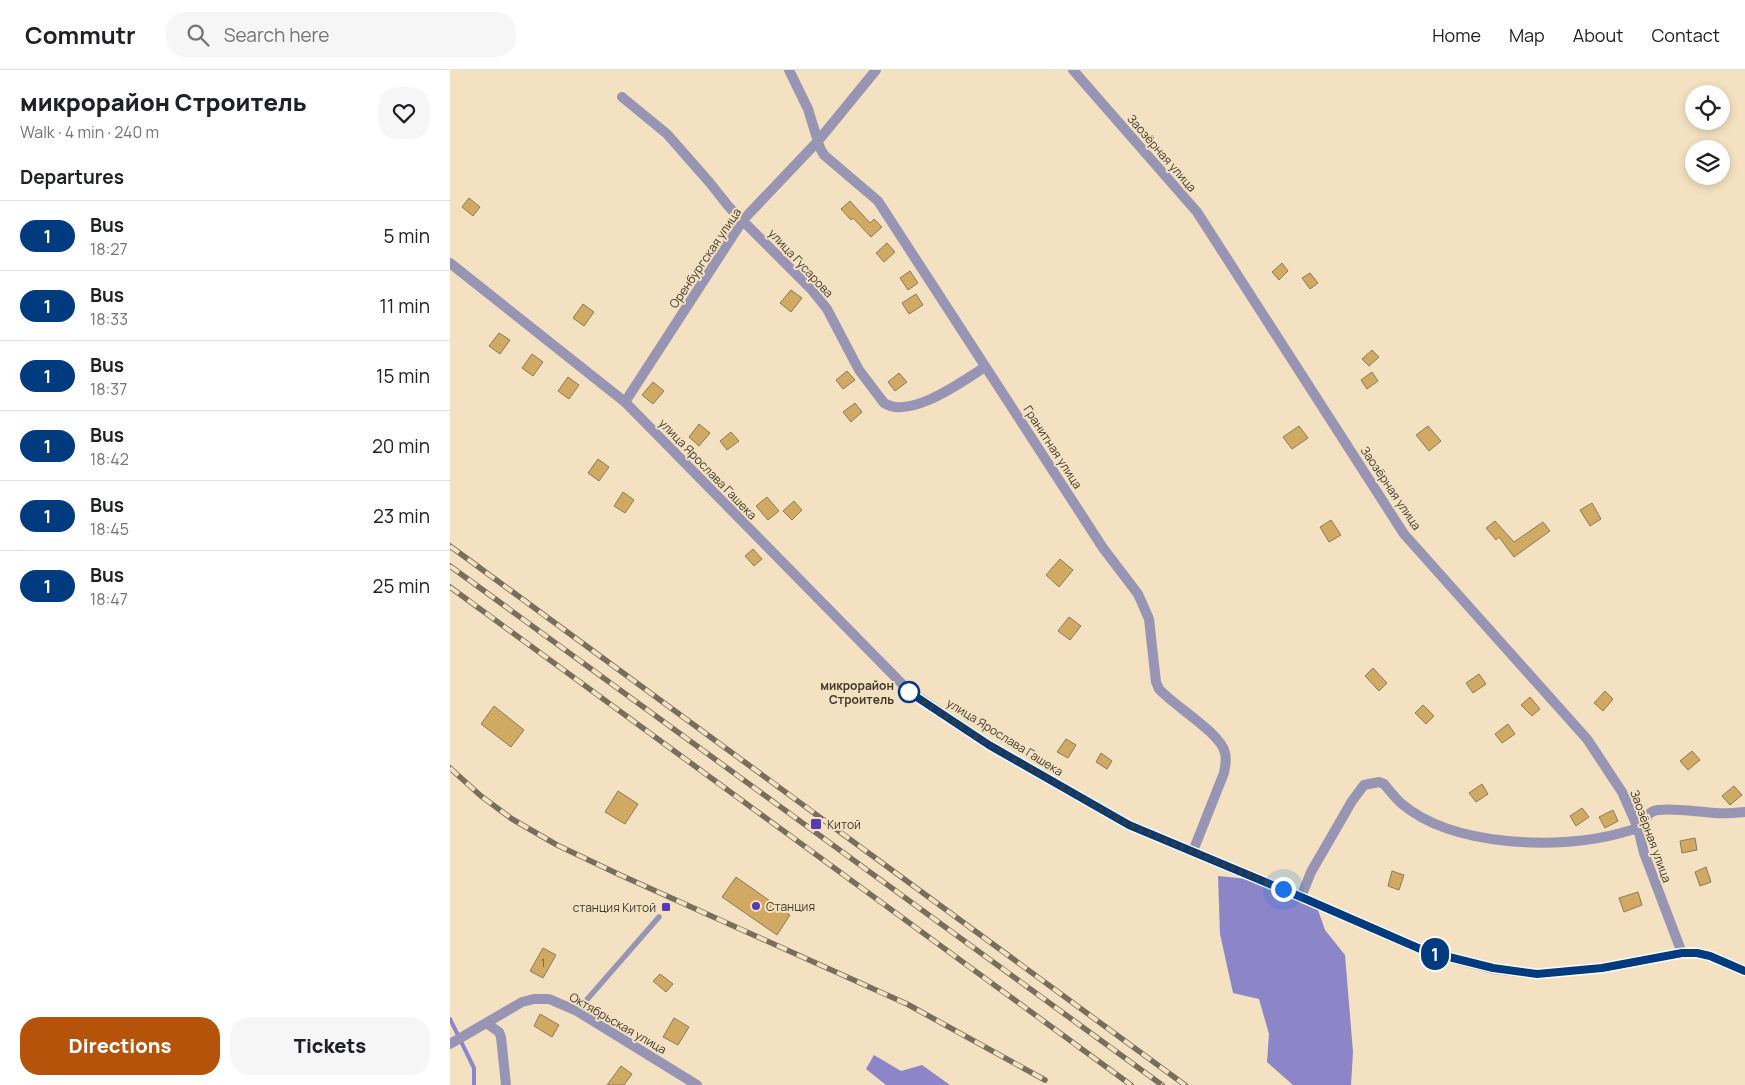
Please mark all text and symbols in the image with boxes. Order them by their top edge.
search box [166,12,516,57]
text: Commutr [25,18,136,51]
icon: search [184,21,212,49]
text: Search here [224,22,329,48]
text: Home [1432,23,1481,47]
text: Map [1509,23,1545,47]
text: About [1573,23,1623,47]
text: Contact [1651,23,1720,47]
text: микрорайон Строитель [20,85,307,118]
map controls [1685,85,1730,185]
button: locate [1685,85,1730,130]
button: heart [378,87,430,139]
street label: Заозёрная улица [1124,111,1200,195]
text: Walk · 4 min · 240 m [20,121,159,143]
button: layers [1685,140,1730,185]
text: Departures [20,164,124,190]
street label: Оренбургская улица [665,204,745,312]
text: Bus [90,212,124,238]
text: 5 min [383,223,430,249]
text: 1 [44,224,51,248]
street label: улица Гусарова [765,225,837,301]
text: 18:27 [90,238,127,260]
text: Bus [90,282,124,308]
text: 11 min [380,293,430,319]
text: 1 [44,294,51,318]
text: 18:33 [90,308,128,330]
text: Bus [90,352,124,378]
text: 15 min [376,363,430,389]
text: 1 [44,364,51,388]
text: 18:37 [90,378,127,400]
street label: Гранитная улица [1020,402,1086,492]
street label: улица Ярослава Гашека [655,415,761,523]
text: Bus [90,422,124,448]
text: 20 min [372,433,430,459]
text: 1 [44,434,51,458]
street label: Заозёрная улица [1357,443,1425,533]
text: 18:42 [90,448,129,470]
text: Bus [90,492,124,518]
text: 23 min [373,503,430,529]
text: 1 [44,504,51,528]
text: 18:45 [90,518,129,540]
text: Bus [90,562,124,588]
text: 25 min [373,573,430,599]
text: 1 [44,574,51,598]
text: 18:47 [90,588,128,610]
place label: микрорайон Строитель [820,677,894,708]
marker: микрорайон Строитель [898,681,920,703]
street label: улица Ярослава Гашека [943,694,1067,780]
street label: Заозёрная улица [1626,787,1676,885]
place label: Китой [827,816,861,833]
marker: Китой [809,817,823,831]
your location [1271,877,1296,902]
place label: Станция [766,898,815,915]
place label: станция Китой [573,899,656,916]
marker: Станция [750,900,762,912]
marker: станция Китой [660,901,672,913]
line badge: 1 [1419,938,1451,970]
text: 1 [1431,942,1439,966]
house number: 1 [541,956,545,970]
street label: Октябрьская улица [566,988,670,1058]
button: Directions [20,1017,220,1075]
button: Tickets [230,1017,430,1075]

